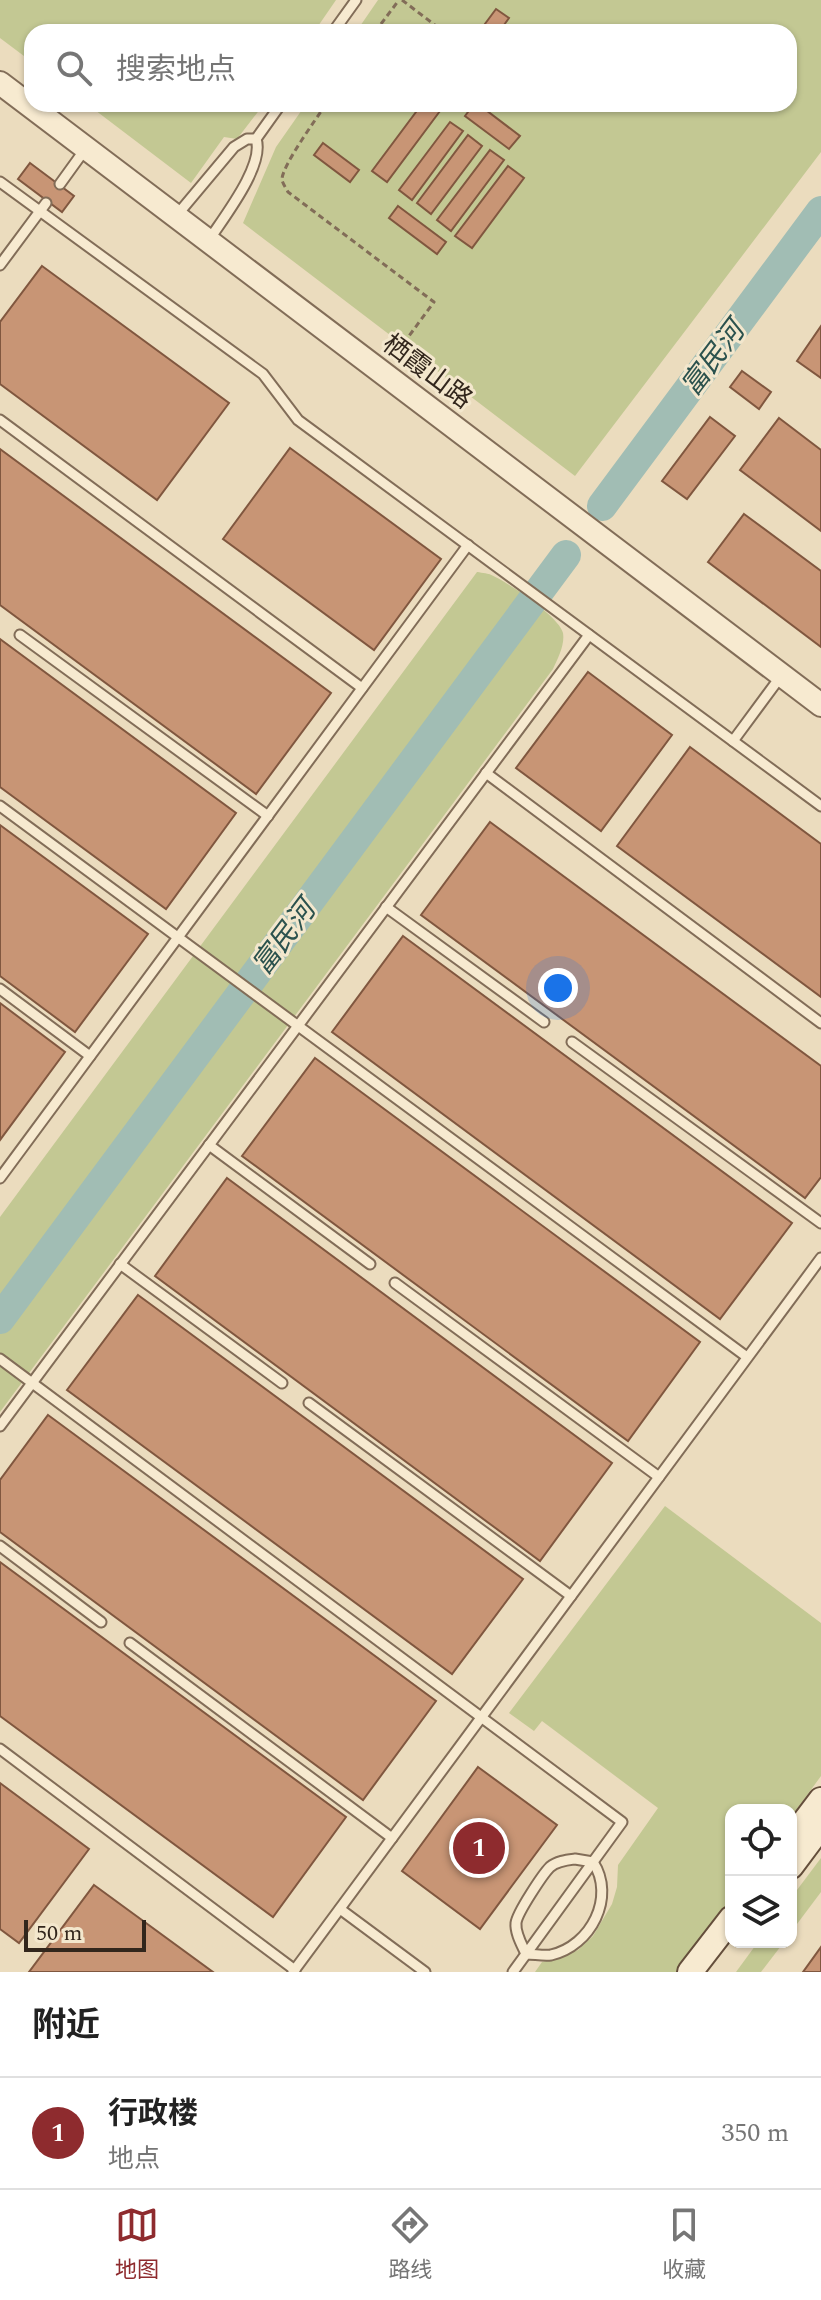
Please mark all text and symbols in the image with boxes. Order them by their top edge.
search box [24,24,797,112]
icon: search [52,46,96,90]
text: 搜索地点 [116,47,236,93]
water label: 富民河 [671,308,759,405]
street label: 栖霞山路 [374,325,481,419]
water label: 富民河 [242,887,330,984]
your location [538,968,578,1008]
map controls [725,1804,797,1948]
button: locate [725,1804,797,1876]
pin: 1 [453,1818,505,1878]
button: layers [725,1876,797,1948]
scale bar [24,1916,146,1952]
text: 50 m [36,1917,82,1950]
text: 附近 [32,2000,100,2052]
text: 行政楼 [108,2091,198,2137]
text: 1 [51,2113,65,2153]
text: 350 m [721,2113,789,2153]
text: 地点 [108,2139,160,2179]
tab: 地图 [115,2203,159,2287]
tab: 路线 [388,2203,432,2287]
tab: 收藏 [662,2203,706,2287]

